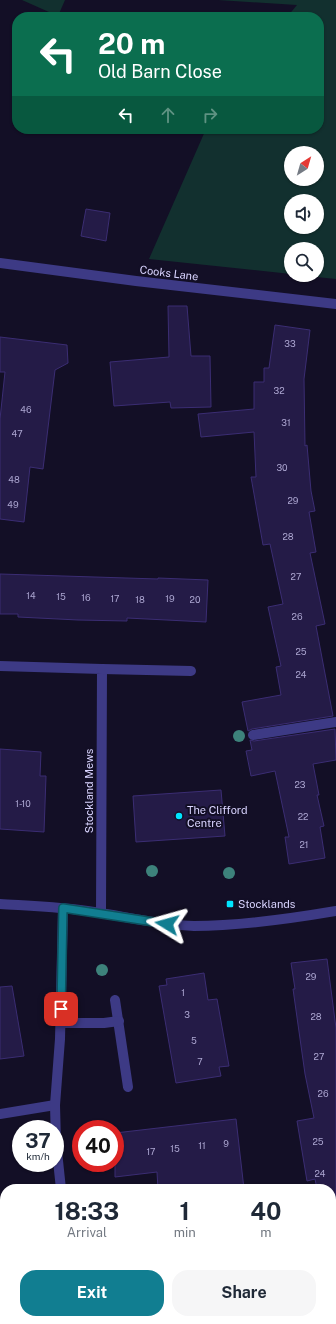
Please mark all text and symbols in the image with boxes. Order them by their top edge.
text: 20 m [98,27,165,60]
icon: left [32,28,84,80]
text: Old Barn Close [98,61,222,82]
icon: left [115,104,137,126]
icon: ahead [157,104,179,126]
icon: right [199,104,221,126]
north arrow [284,146,324,186]
map controls [284,146,324,282]
button: sound [284,194,324,234]
button: search [284,242,324,282]
street label: Cooks Lane [139,263,199,283]
house number: 33 [284,338,296,349]
house number: 32 [273,385,285,396]
house number: 46 [20,404,32,415]
house number: 31 [281,417,291,428]
house number: 47 [11,428,23,439]
house number: 30 [276,462,288,473]
house number: 48 [8,474,20,485]
house number: 29 [288,495,299,506]
house number: 49 [7,499,19,510]
house number: 28 [282,531,294,542]
house number: 27 [291,571,301,582]
house number: 14 [26,590,36,601]
house number: 15 [56,591,66,602]
house number: 16 [81,592,91,603]
house number: 17 [110,593,120,604]
house number: 19 [165,593,175,604]
house number: 18 [135,594,145,605]
house number: 20 [190,594,201,605]
house number: 26 [292,611,303,622]
house number: 25 [295,646,307,657]
house number: 24 [295,669,307,680]
street label: Stockland Mews [83,748,95,833]
house number: 23 [294,779,306,790]
house number: 1-10 [15,798,31,809]
place label: The Clifford Centre [187,804,248,829]
marker: The Clifford Centre [174,811,184,821]
house number: 22 [298,811,308,822]
house number: 21 [299,839,309,850]
place label: Stocklands [238,898,296,910]
marker: Stocklands [225,899,235,909]
position arrow [146,903,188,945]
house number: 29 [306,971,317,982]
house number: 1 [181,987,185,998]
pin [44,992,78,1026]
icon: arrive [50,998,72,1020]
house number: 3 [184,1009,190,1020]
house number: 28 [310,1011,322,1022]
house number: 5 [191,1035,197,1046]
house number: 27 [314,1051,324,1062]
house number: 7 [197,1056,203,1067]
house number: 26 [318,1088,329,1099]
speed limit sign: 40 [72,1120,124,1172]
text: 37 [25,1129,51,1153]
house number: 25 [312,1136,324,1147]
house number: 9 [223,1138,229,1149]
house number: 11 [198,1140,206,1151]
house number: 15 [170,1143,180,1154]
house number: 17 [146,1146,156,1157]
text: km/h [26,1150,50,1162]
house number: 24 [314,1168,326,1179]
text: 18:33 [55,1197,119,1225]
text: 1 [180,1197,190,1225]
text: 40 [250,1197,281,1225]
text: Arrival [67,1225,107,1240]
text: min [174,1225,196,1240]
text: m [260,1225,272,1240]
button: Exit [20,1270,164,1316]
button: Share [172,1270,316,1316]

